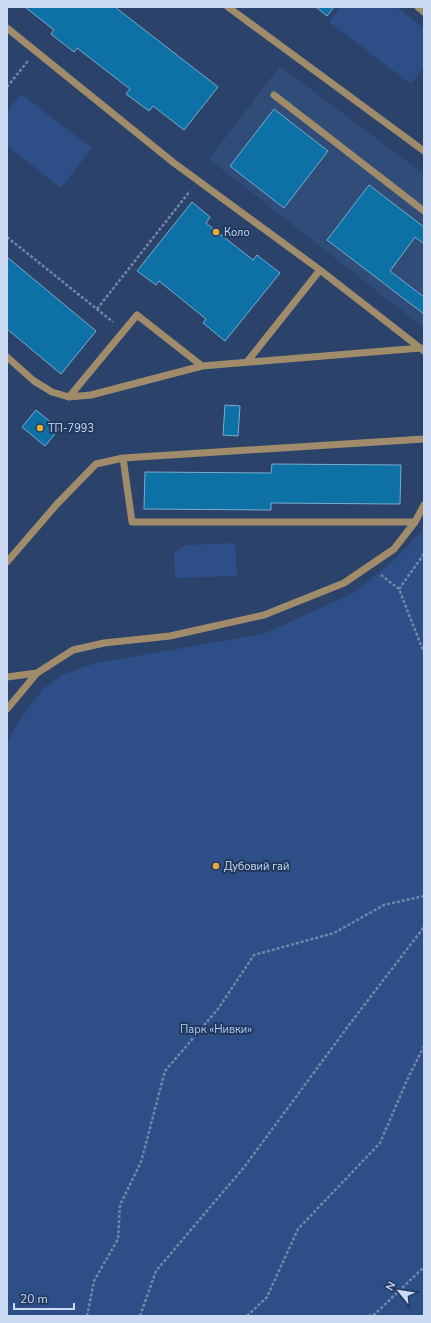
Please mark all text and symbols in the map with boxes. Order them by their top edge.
place label: Коло [224,225,250,240]
marker: Коло [211,227,221,237]
place label: ТП-7993 [48,421,94,436]
marker: ТП-7993 [35,423,45,433]
place label: Дубовий гай [224,859,289,874]
marker: Дубовий гай [211,861,221,871]
park label: Парк «Нивки» [180,1022,252,1037]
north arrow [379,1271,419,1311]
text: N [382,1279,399,1294]
scale bar [14,1285,74,1311]
text: 20 m [20,1291,48,1307]

